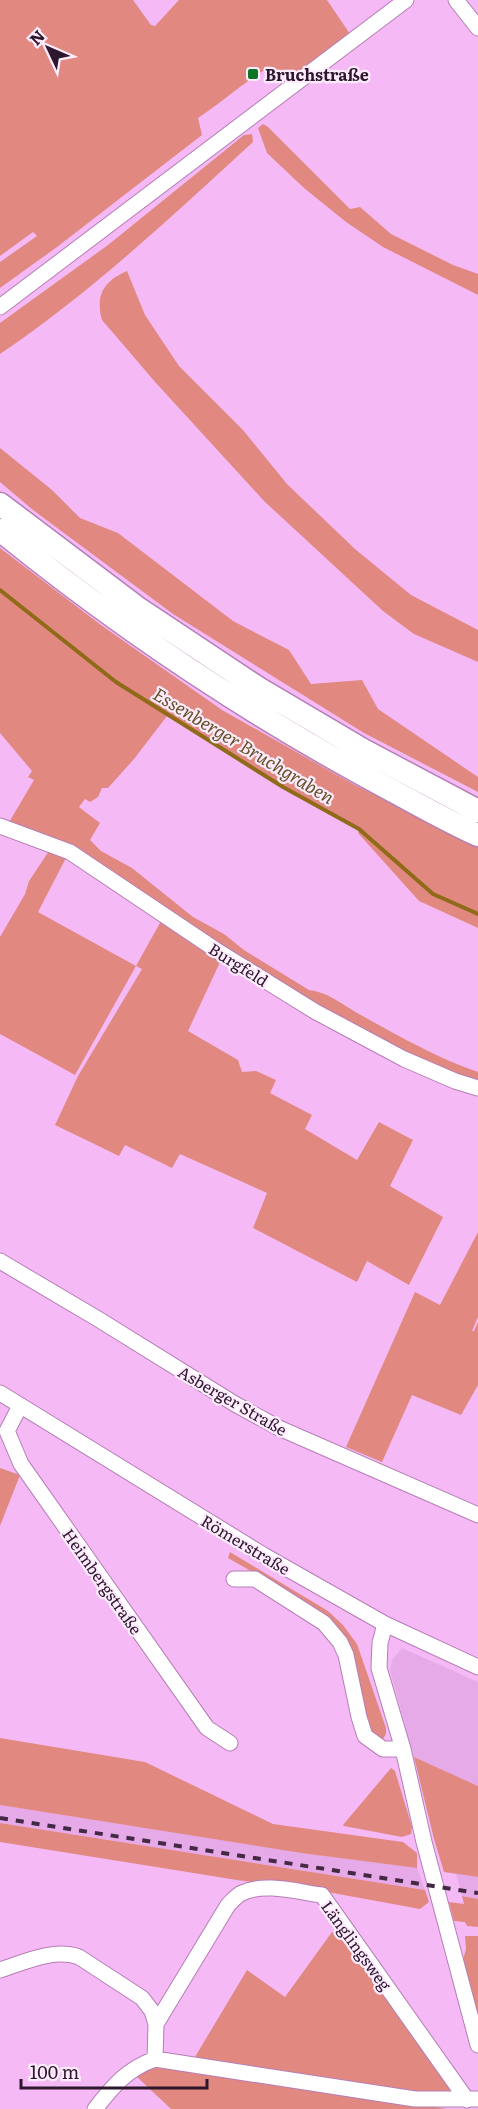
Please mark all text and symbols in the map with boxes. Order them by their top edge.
north arrow [18,18,78,78]
text: N [23,24,50,50]
place label: Bruchstraße [265,62,369,86]
marker: Bruchstraße [246,67,260,81]
water label: Essenberger Bruchgraben [148,680,340,810]
street label: Burgfeld [205,936,274,992]
street label: Asberger Straße [174,1359,292,1441]
street label: Römerstraße [197,1508,295,1580]
street label: Heimbergstraße [57,1523,149,1639]
street label: Länglingsweg [316,1895,398,1995]
scale bar [21,2052,207,2090]
text: 100 m [30,2058,79,2085]

